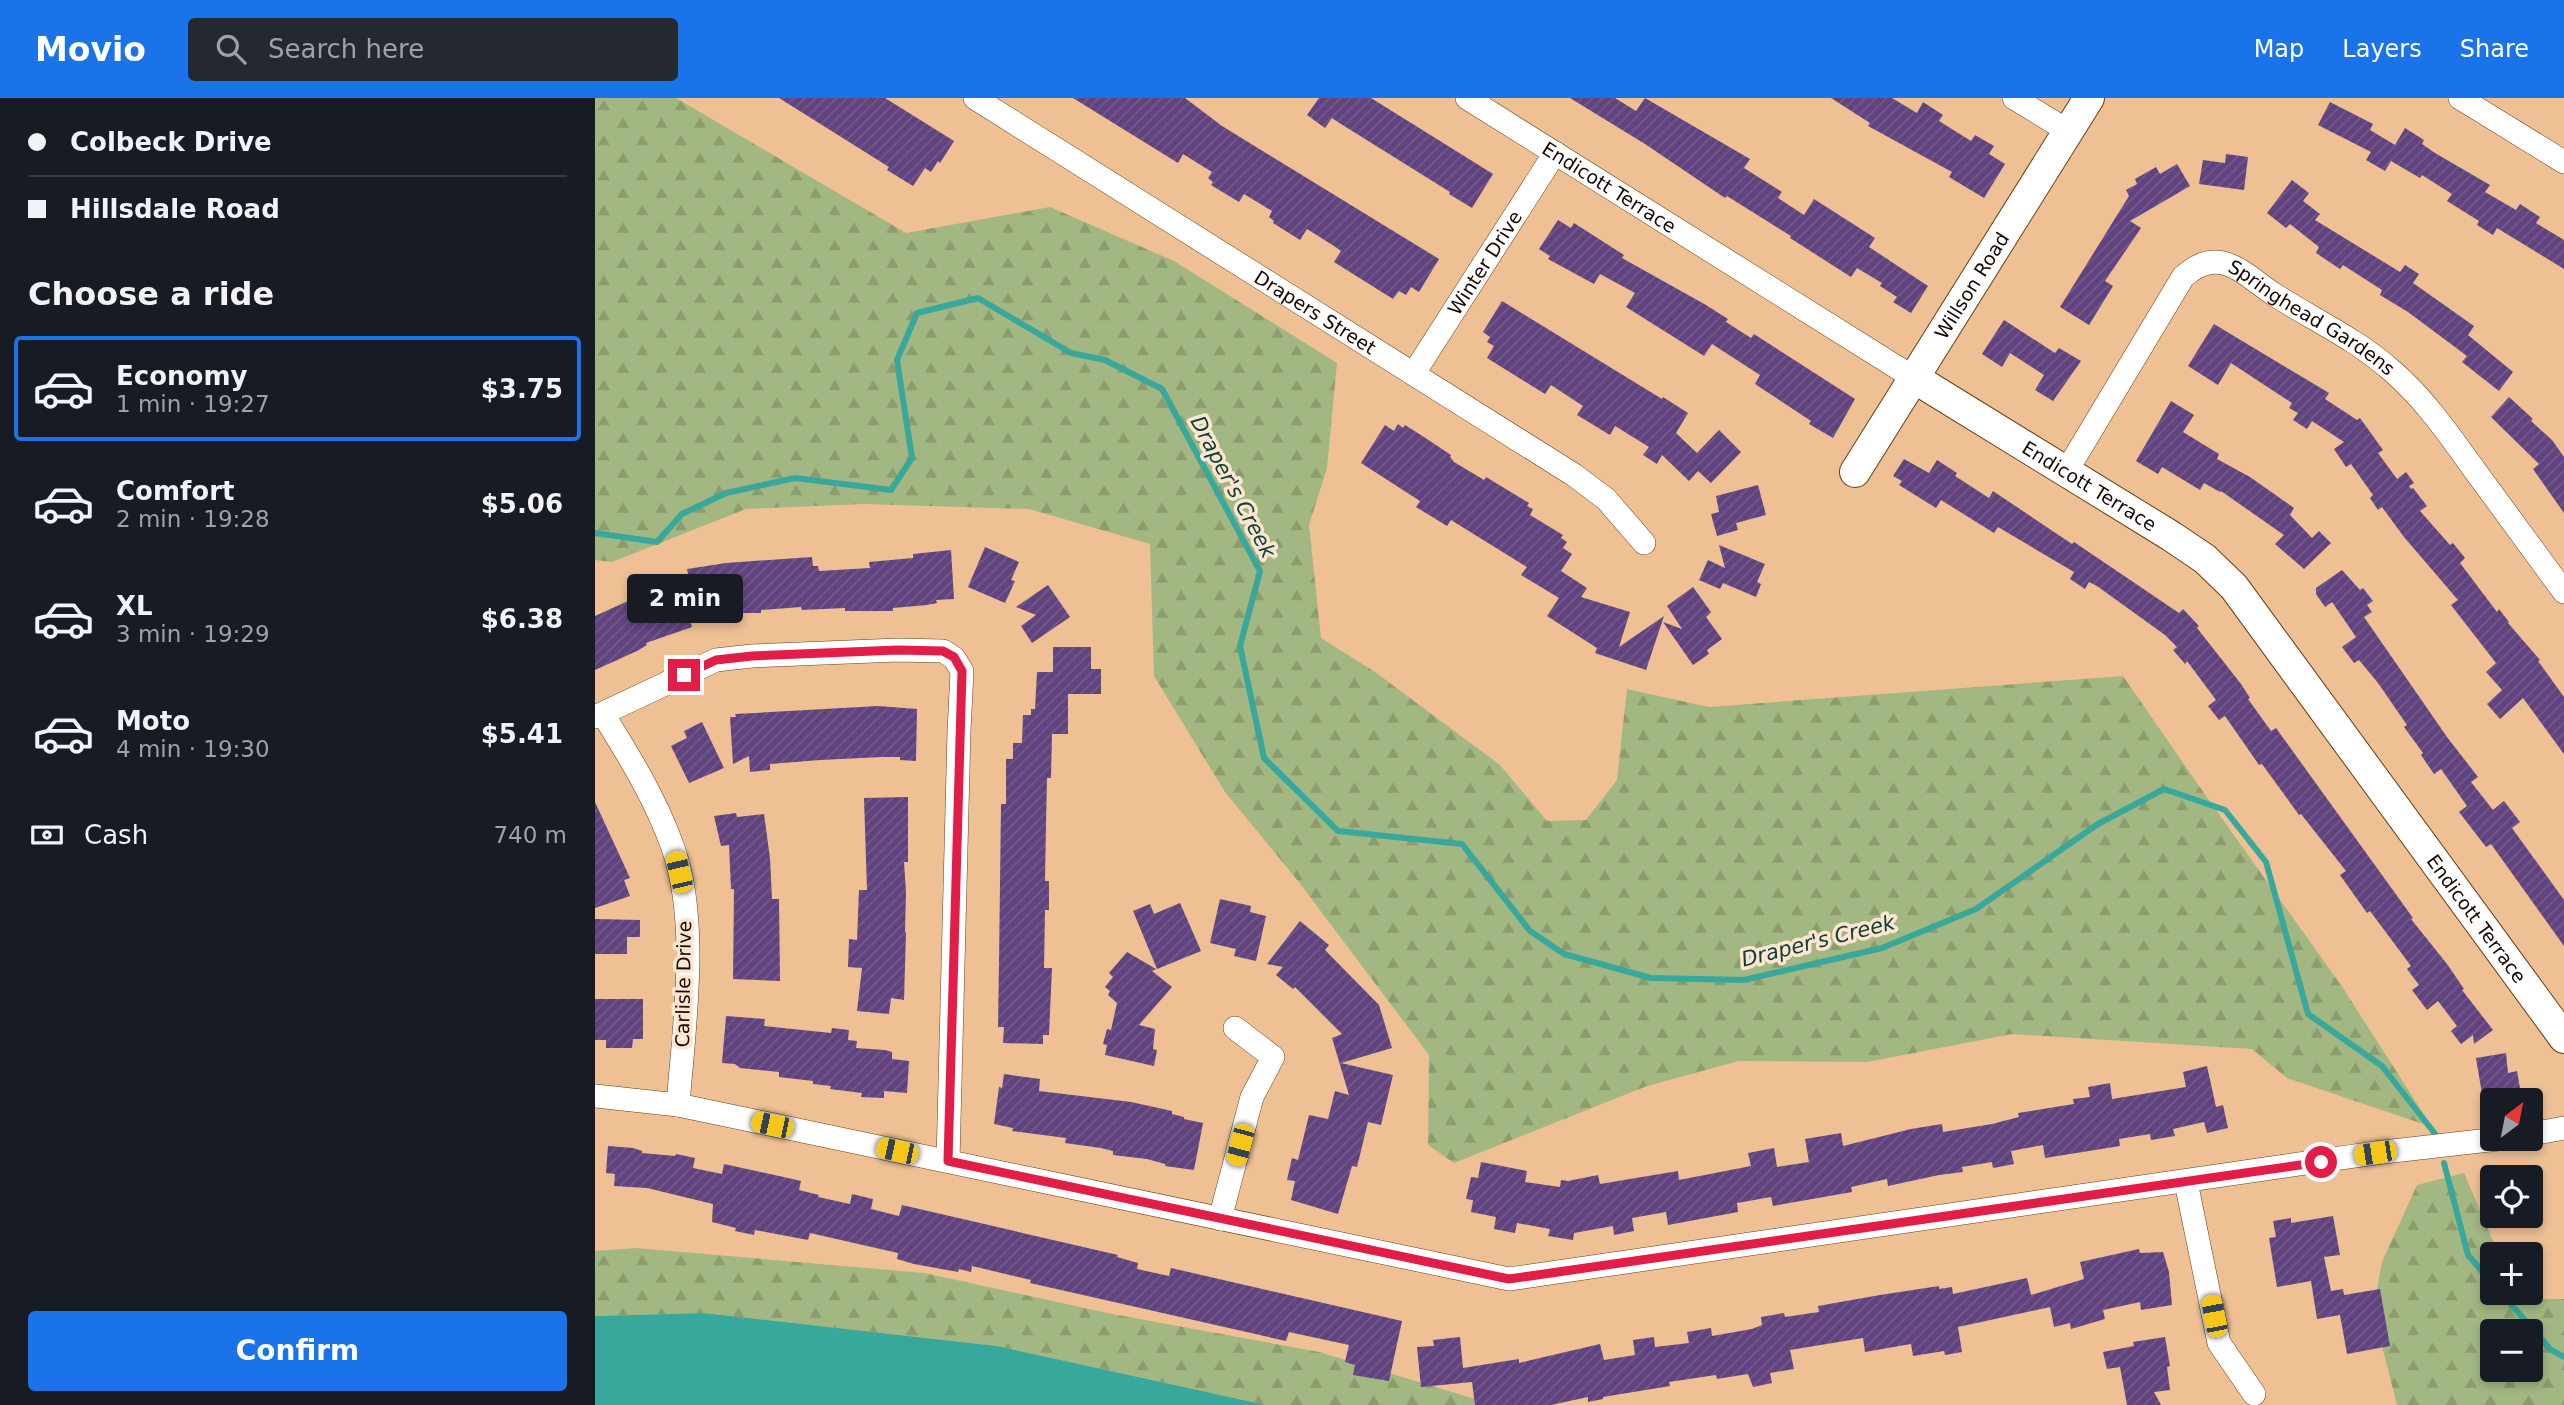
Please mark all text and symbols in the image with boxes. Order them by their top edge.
search box [188,18,678,81]
text: Movio [35,30,146,69]
icon: search [212,30,250,68]
text: Search here [268,34,424,64]
text: Map [2254,35,2304,63]
text: Layers [2342,35,2422,63]
text: Share [2460,35,2529,63]
text: Colbeck Drive [70,127,272,157]
street label: Endicott Terrace [1538,137,1680,237]
text: Hillsdale Road [70,194,280,224]
street label: Winter Drive [1443,207,1526,319]
street label: Willson Road [1930,228,2013,343]
street label: Springhead Gardens [2225,255,2400,380]
street label: Drapers Street [1250,266,1380,359]
text: Choose a ride [28,275,274,313]
icon: car [32,357,95,420]
text: Economy [116,361,247,391]
text: $3.75 [481,374,563,404]
text: 1 min · 19:27 [116,391,270,417]
water label: Draper's Creek [1185,412,1281,563]
street label: Endicott Terrace [2018,436,2161,535]
icon: car [32,472,95,535]
text: Comfort [116,476,234,506]
text: $5.06 [481,489,563,519]
text: 2 min · 19:28 [116,506,270,532]
callout: 2 min [626,574,742,622]
text: 2 min [649,585,721,611]
icon: car [32,587,95,650]
text: XL [116,591,153,621]
text: $6.38 [481,604,563,634]
text: 3 min · 19:29 [116,621,270,647]
route end [668,659,700,691]
icon: car [32,702,95,765]
text: Moto [116,706,190,736]
text: $5.41 [481,719,563,749]
text: 4 min · 19:30 [116,736,270,762]
icon: cash [28,816,66,854]
text: Cash [84,820,148,850]
text: 740 m [493,822,567,848]
car [665,849,694,895]
street label: Endicott Terrace [2422,850,2531,987]
water label: Draper's Creek [1739,910,1898,972]
street label: Carlisle Drive [671,920,695,1048]
north arrow [2480,1088,2543,1152]
map controls [2480,1088,2543,1382]
car [750,1110,795,1140]
car [1225,1122,1256,1168]
car [875,1136,920,1166]
car [2353,1139,2398,1167]
route start [2305,1146,2337,1178]
button: locate [2480,1165,2543,1228]
button: + [2480,1242,2543,1305]
car [2200,1293,2229,1339]
button: Confirm [28,1311,567,1391]
button: − [2480,1319,2543,1382]

